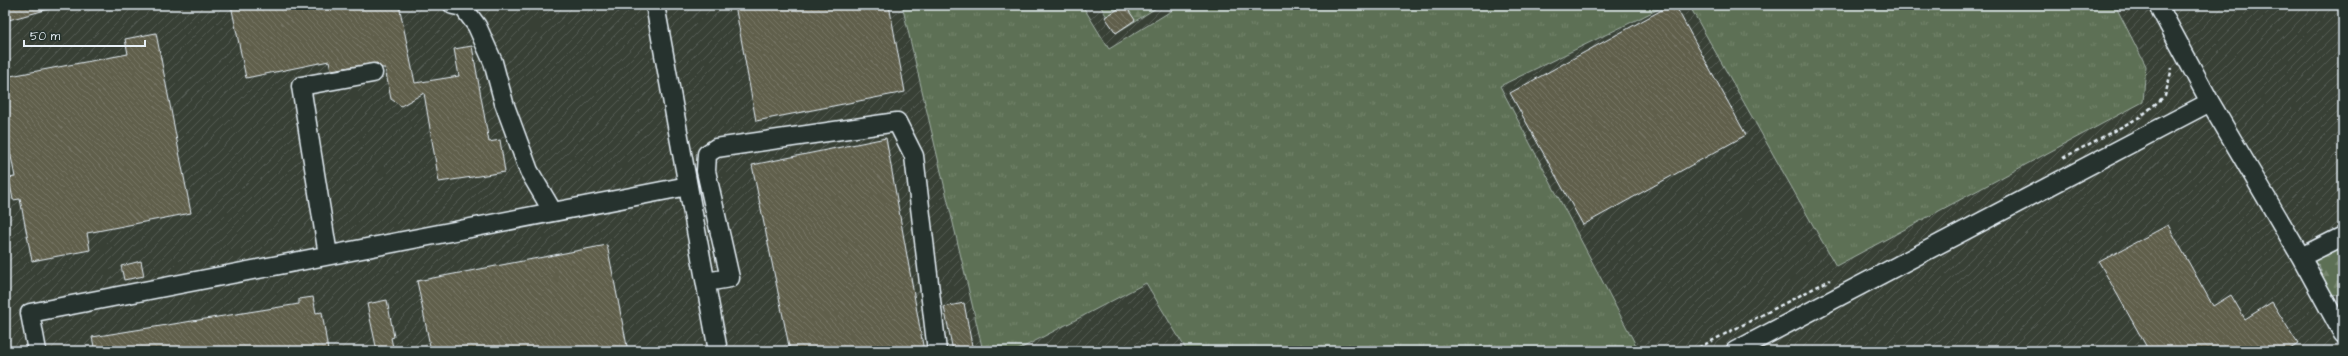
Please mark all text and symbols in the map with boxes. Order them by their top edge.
scale bar [24,22,145,48]
text: 50 m [30,28,61,45]

